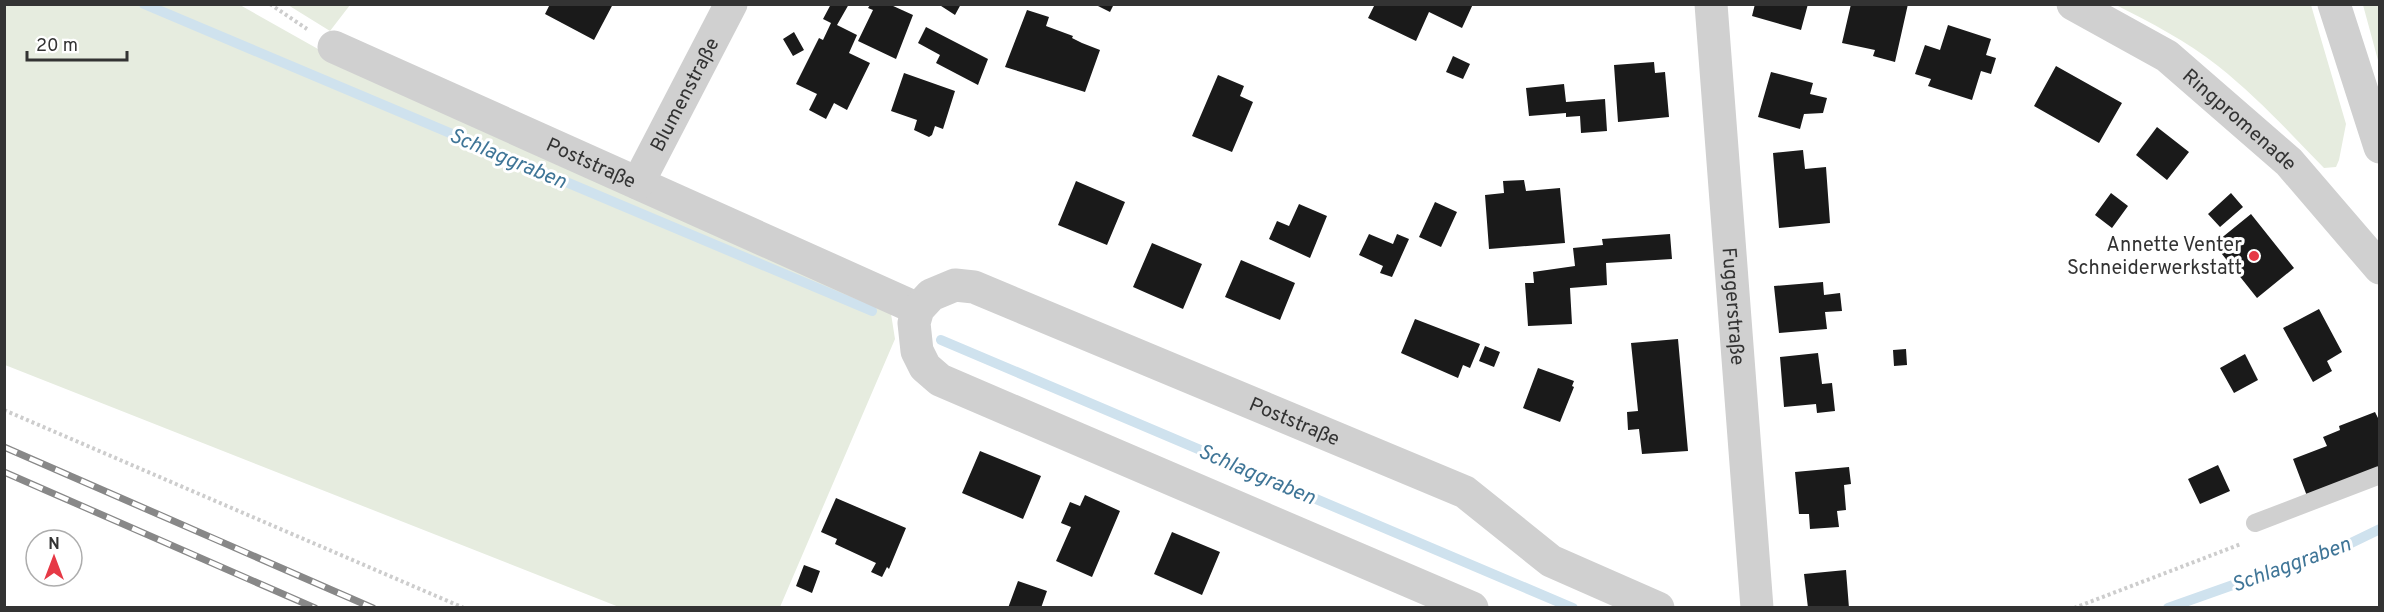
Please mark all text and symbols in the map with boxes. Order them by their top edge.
scale bar [27,24,128,62]
street label: Blumenstraße [646,34,726,157]
text: 20 m [36,35,78,58]
street label: Ringpromenade [2176,64,2302,177]
water label: Schlaggraben [445,123,571,196]
street label: Poststraße [541,133,640,196]
place label: Annette Venter Schneiderwerkstatt [2067,233,2242,282]
street label: Fuggerstraße [1715,246,1749,366]
marker: Annette Venter Schneiderwerkstatt [2247,249,2261,263]
street label: Poststraße [1245,392,1343,453]
water label: Schlaggraben [1194,439,1320,512]
north arrow [24,528,84,588]
water label: Schlaggraben [2228,531,2355,599]
text: N [48,535,60,555]

